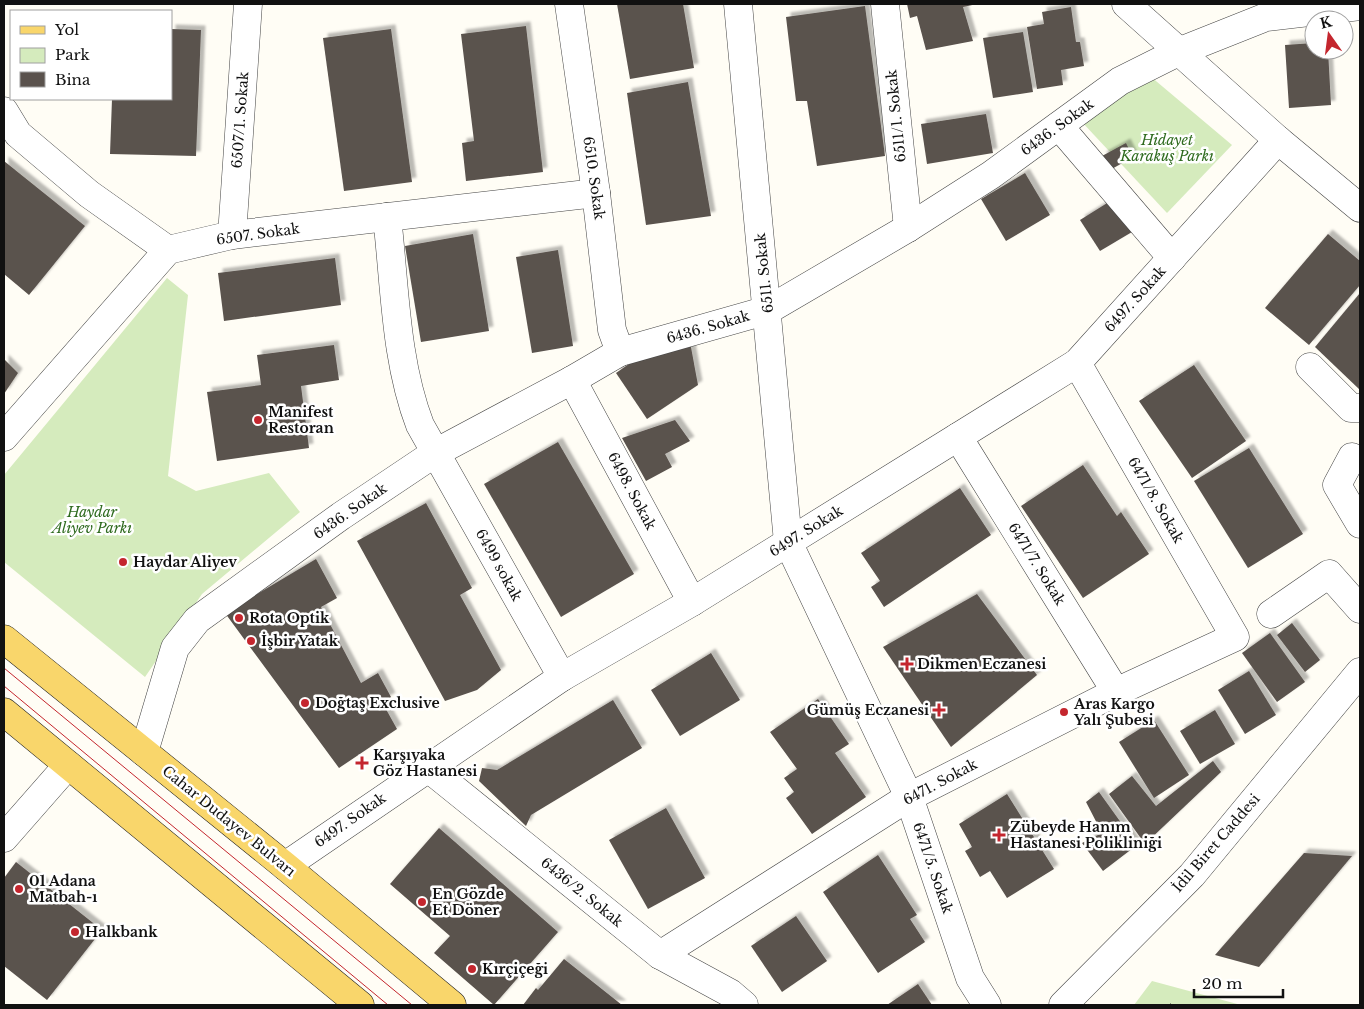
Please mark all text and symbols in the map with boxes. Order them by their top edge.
legend [10,10,172,100]
north arrow [1304,10,1354,60]
text: K [1318,12,1334,33]
text: Yol [54,20,79,39]
text: Park [55,45,91,64]
street label: 6511/1. Sokak [882,68,910,163]
text: Bina [55,70,91,89]
street label: 6507/1. Sokak [228,70,252,169]
street label: 6436. Sokak [1017,94,1097,159]
park label: Hidayet Karakuş Parkı [1119,131,1214,165]
street label: 6510. Sokak [579,135,609,221]
street label: 6507. Sokak [215,219,301,249]
street label: 6511. Sokak [751,232,777,314]
street label: 6497. Sokak [1100,262,1170,336]
street label: 6436. Sokak [664,306,752,347]
place label: Manifest Restoran [268,403,334,437]
marker: Manifest Restoran [252,414,264,426]
street label: 6498. Sokak [604,449,660,533]
street label: 6471/8. Sokak [1124,454,1188,547]
street label: 6436. Sokak [310,479,391,543]
street label: 6497. Sokak [766,501,846,561]
park label: Haydar Aliyev Parkı [50,503,132,537]
street label: 6471/7. Sokak [1004,519,1070,609]
street label: 6499 sokak [472,526,526,605]
place label: Haydar Aliyev [133,553,237,571]
marker: Haydar Aliyev [117,556,129,568]
place label: Rota Optik [249,609,330,627]
marker: Rota Optik [233,612,245,624]
place label: İşbir Yatak [261,632,339,650]
marker: İşbir Yatak [245,635,257,647]
place label: Dikmen Eczanesi [917,655,1046,673]
marker: Dikmen Eczanesi [901,658,913,670]
place label: Doğtaş Exclusive [315,694,440,712]
place label: Aras Kargo Yalı Şubesi [1073,695,1155,729]
marker: Doğtaş Exclusive [299,697,311,709]
place label: Gümüş Eczanesi [807,701,929,719]
marker: Gümüş Eczanesi [933,704,945,716]
marker: Aras Kargo Yalı Şubesi [1058,706,1070,718]
place label: Karşıyaka Göz Hastanesi [373,746,477,780]
street label: 6471. Sokak [900,755,980,809]
marker: Karşıyaka Göz Hastanesi [355,756,369,770]
street label: Cahar Dudayev Bulvarı [159,762,299,880]
street label: 6497. Sokak [311,789,390,851]
street label: İdil Biret Caddesi [1168,790,1264,896]
place label: Zübeyde Hanım Hastanesi Polikliniği [1010,818,1162,852]
street label: 6471/5. Sokak [909,820,957,916]
marker: Zübeyde Hanım Hastanesi Polikliniği [992,828,1006,842]
street label: 6436/2. Sokak [537,853,627,931]
place label: 01 Adana Matbah-ı [29,872,97,906]
marker: 01 Adana Matbah-ı [13,883,25,895]
place label: En Gözde Et Döner [432,885,504,919]
marker: En Gözde Et Döner [416,896,428,908]
place label: Halkbank [85,923,158,941]
marker: Halkbank [69,926,81,938]
place label: Kırçiçeği [482,960,548,978]
marker: Kırçiçeği [466,963,478,975]
scale bar [1194,966,1283,998]
text: 20 m [1202,974,1242,993]

